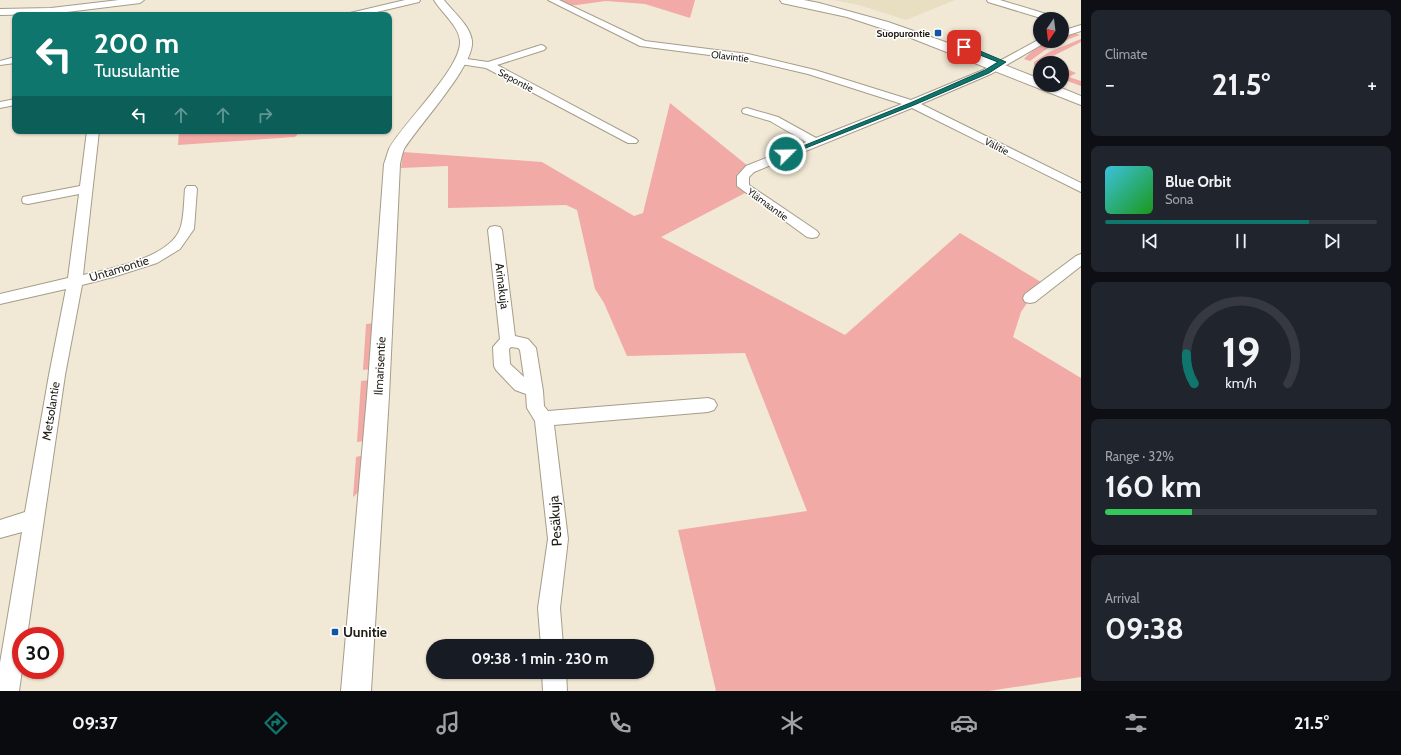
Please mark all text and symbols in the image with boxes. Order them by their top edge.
north arrow [1033,12,1069,48]
map controls [1033,12,1069,92]
text: 200 m [94,26,179,60]
place label: Suopurontie [876,27,930,40]
icon: left [28,28,80,80]
marker: Suopurontie [933,28,943,38]
pin [947,30,981,64]
icon: arrive [953,36,975,58]
text: Climate [1105,46,1147,62]
street label: Olavintie [710,48,749,65]
button: search [1033,56,1069,92]
text: Tuusulantie [94,60,180,82]
street label: Sepontie [496,66,536,95]
text: 21.5° [1212,66,1270,103]
text: − [1105,71,1115,98]
text: + [1367,71,1377,98]
icon: left [128,104,150,126]
icon: ahead [170,104,192,126]
icon: ahead [212,104,234,126]
icon: right [254,104,276,126]
position arrow [765,133,807,175]
street label: Välitie [982,135,1011,158]
text: Blue Orbit [1165,173,1231,191]
street label: Ylämaantie [744,185,791,224]
text: Sona [1165,191,1193,207]
icon: previous [1139,230,1161,252]
icon: pause [1230,230,1252,252]
icon: next [1321,230,1343,252]
street label: Untamontie [87,252,150,285]
street label: Arinakuja [492,262,513,310]
text: 19 [1222,326,1260,376]
street label: Ilmarisentie [370,336,389,396]
text: km/h [1225,373,1257,391]
street label: Metsolantie [38,380,63,441]
text: Range · 32% [1105,448,1174,464]
text: 160 km [1105,468,1201,505]
street label: Pesäkuja [544,495,566,547]
text: Arrival [1105,590,1140,606]
text: 09:38 [1105,610,1184,647]
place label: Uunitie [343,623,387,641]
speed limit sign: 30 [12,627,64,679]
marker: Uunitie [330,627,340,637]
text: 09:38 · 1 min · 230 m [472,650,608,668]
icon: directions [262,709,290,737]
icon: music [434,709,462,737]
icon: phone [606,709,634,737]
icon: climate [778,709,806,737]
icon: car [950,709,978,737]
icon: filters [1122,709,1150,737]
text: 09:37 [72,712,118,734]
text: 21.5° [1294,712,1329,734]

